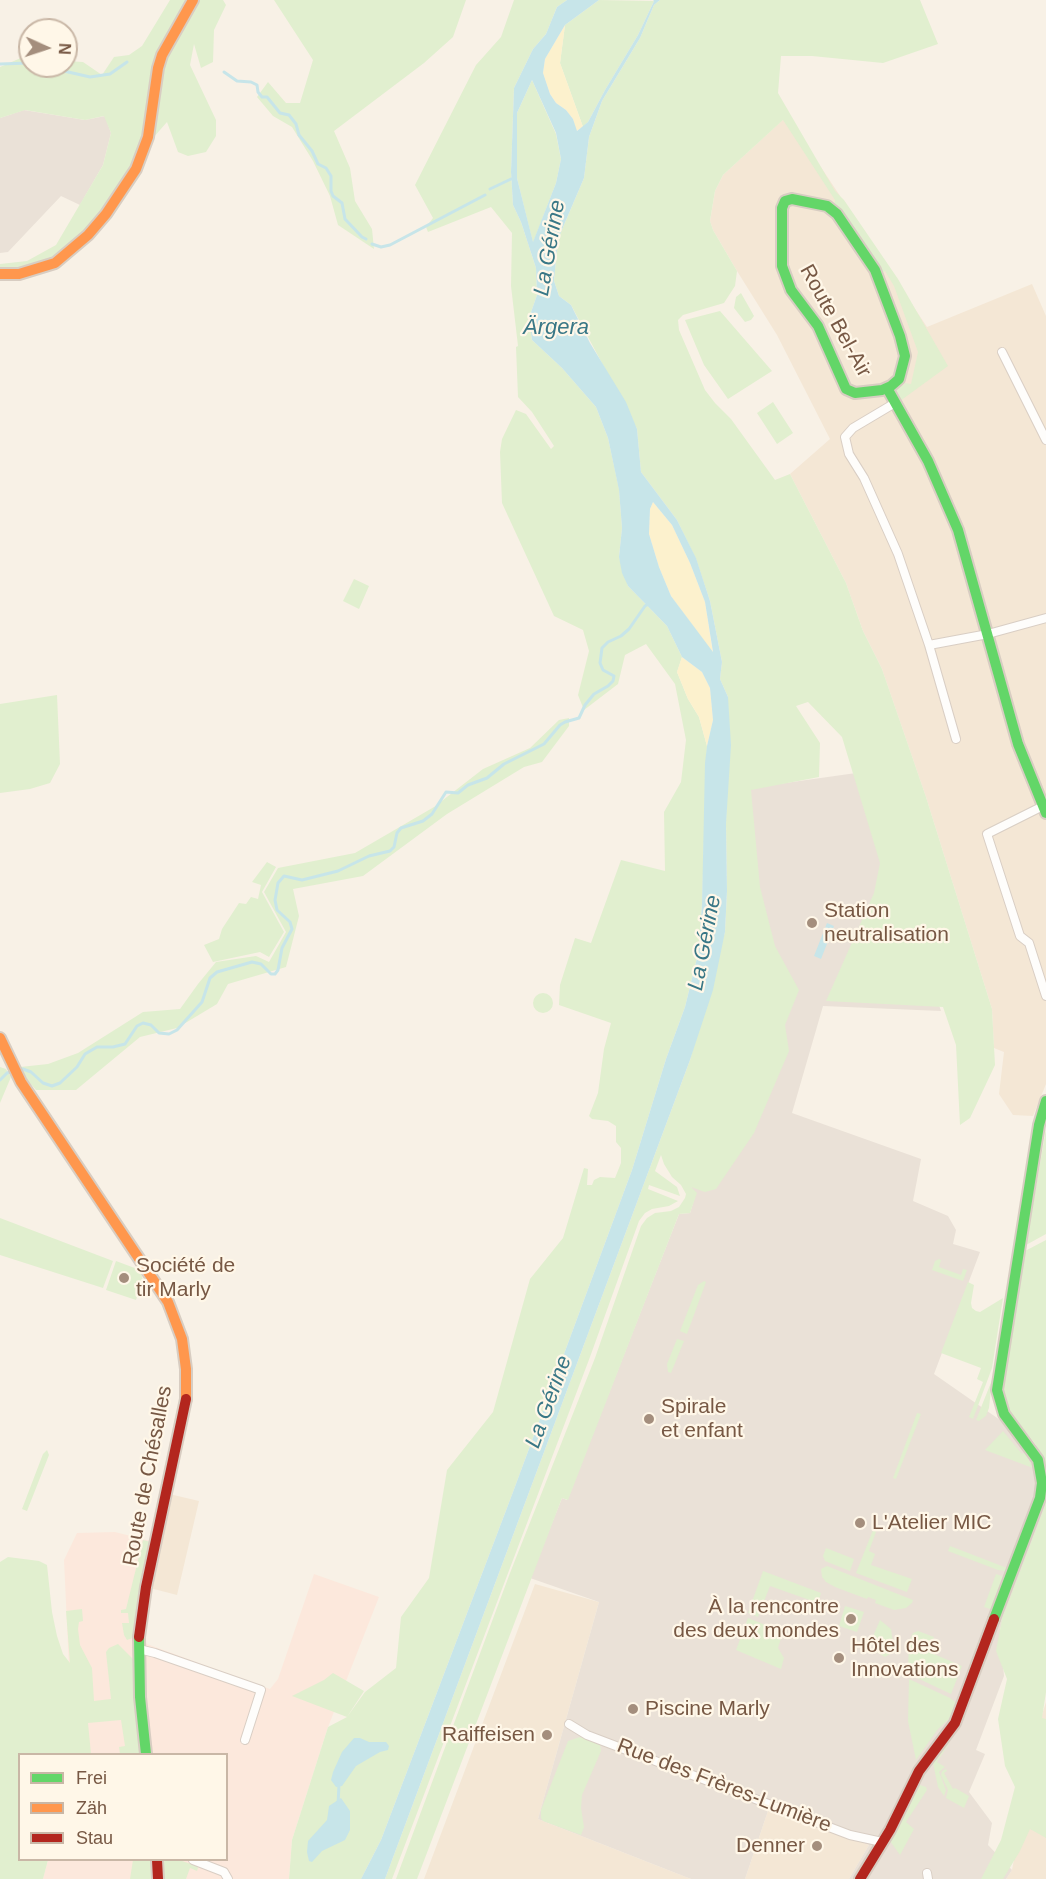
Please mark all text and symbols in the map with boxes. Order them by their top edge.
north arrow [18,18,78,78]
text: N [56,43,73,55]
water label: La Gérine [529,198,571,298]
street label: Route Bel-Air [794,260,876,382]
water label: Ärgera [523,315,589,341]
water label: La Gérine [683,893,727,993]
place label: Station neutralisation [824,898,949,948]
marker: Station neutralisation [805,916,819,930]
place label: Société de tir Marly [136,1253,235,1303]
marker: Société de tir Marly [117,1271,131,1285]
water label: La Gérine [520,1352,578,1452]
street label: Route de Chésalles [118,1384,178,1568]
place label: Spirale et enfant [661,1394,743,1444]
marker: Spirale et enfant [642,1412,656,1426]
place label: L'Atelier MIC [872,1510,992,1536]
marker: L'Atelier MIC [853,1516,867,1530]
place label: À la rencontre des deux mondes [673,1594,839,1644]
marker: À la rencontre des deux mondes [844,1612,858,1626]
place label: Hôtel des Innovations [851,1633,958,1683]
marker: Hôtel des Innovations [832,1651,846,1665]
place label: Piscine Marly [645,1696,770,1722]
marker: Piscine Marly [626,1702,640,1716]
place label: Raiffeisen [442,1722,535,1748]
marker: Raiffeisen [540,1728,554,1742]
street label: Rue des Frères-Lumière [613,1733,835,1839]
legend [18,1753,228,1861]
text: Frei [76,1768,107,1788]
text: Zäh [76,1798,107,1818]
text: Stau [76,1828,113,1848]
place label: Denner [736,1833,805,1859]
marker: Denner [810,1839,824,1853]

